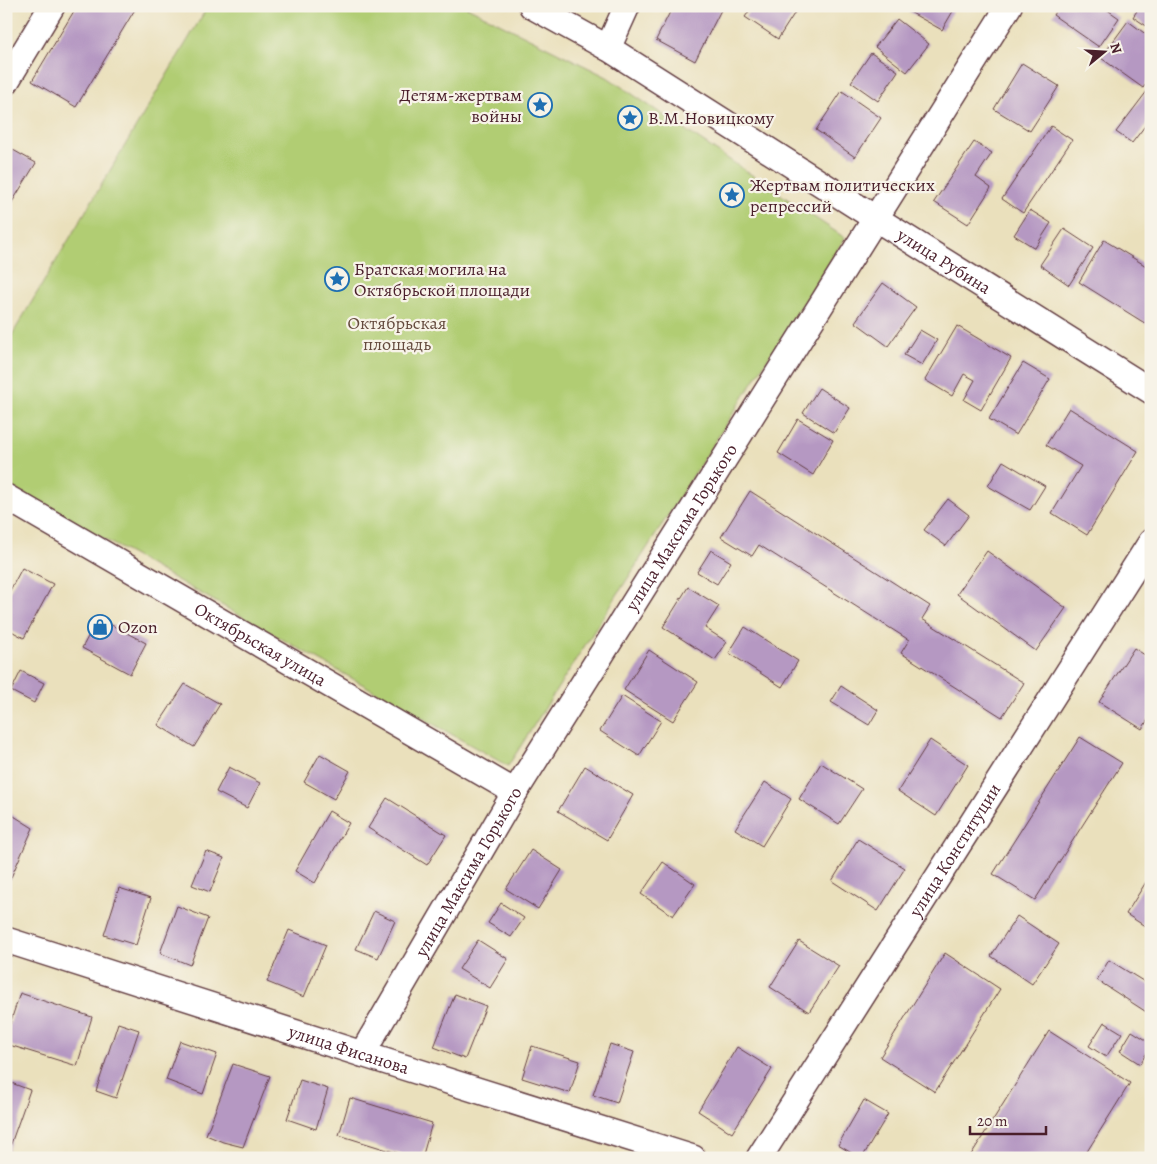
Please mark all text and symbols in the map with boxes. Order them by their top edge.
north arrow [1080,28,1130,78]
text: N [1105,40,1126,56]
place label: Детям-жертвам войны [399,83,522,128]
place icon: Детям-жертвам войны [527,92,553,118]
place icon: В.М.Новицкому [617,105,643,131]
place label: В.М.Новицкому [648,106,775,130]
place label: Жертвам политических репрессий [750,173,935,218]
place icon: Жертвам политических репрессий [719,182,745,208]
street label: улица Рубина [892,222,996,300]
place label: Братская могила на Октябрьской площади [354,257,530,302]
place icon: Братская могила на Октябрьской площади [324,266,350,292]
park label: Октябрьская площадь [347,311,447,356]
street label: улица Максима Горького [619,439,743,616]
street label: Октябрьская улица [190,597,331,692]
shop icon: Ozon [87,614,113,640]
place label: Ozon [118,615,158,639]
street label: улица Конституции [903,779,1006,922]
street label: улица Максима Горького [409,782,527,962]
street label: улица Фисанова [285,1019,413,1080]
scale bar [970,1104,1046,1136]
text: 20 m [977,1111,1008,1131]

